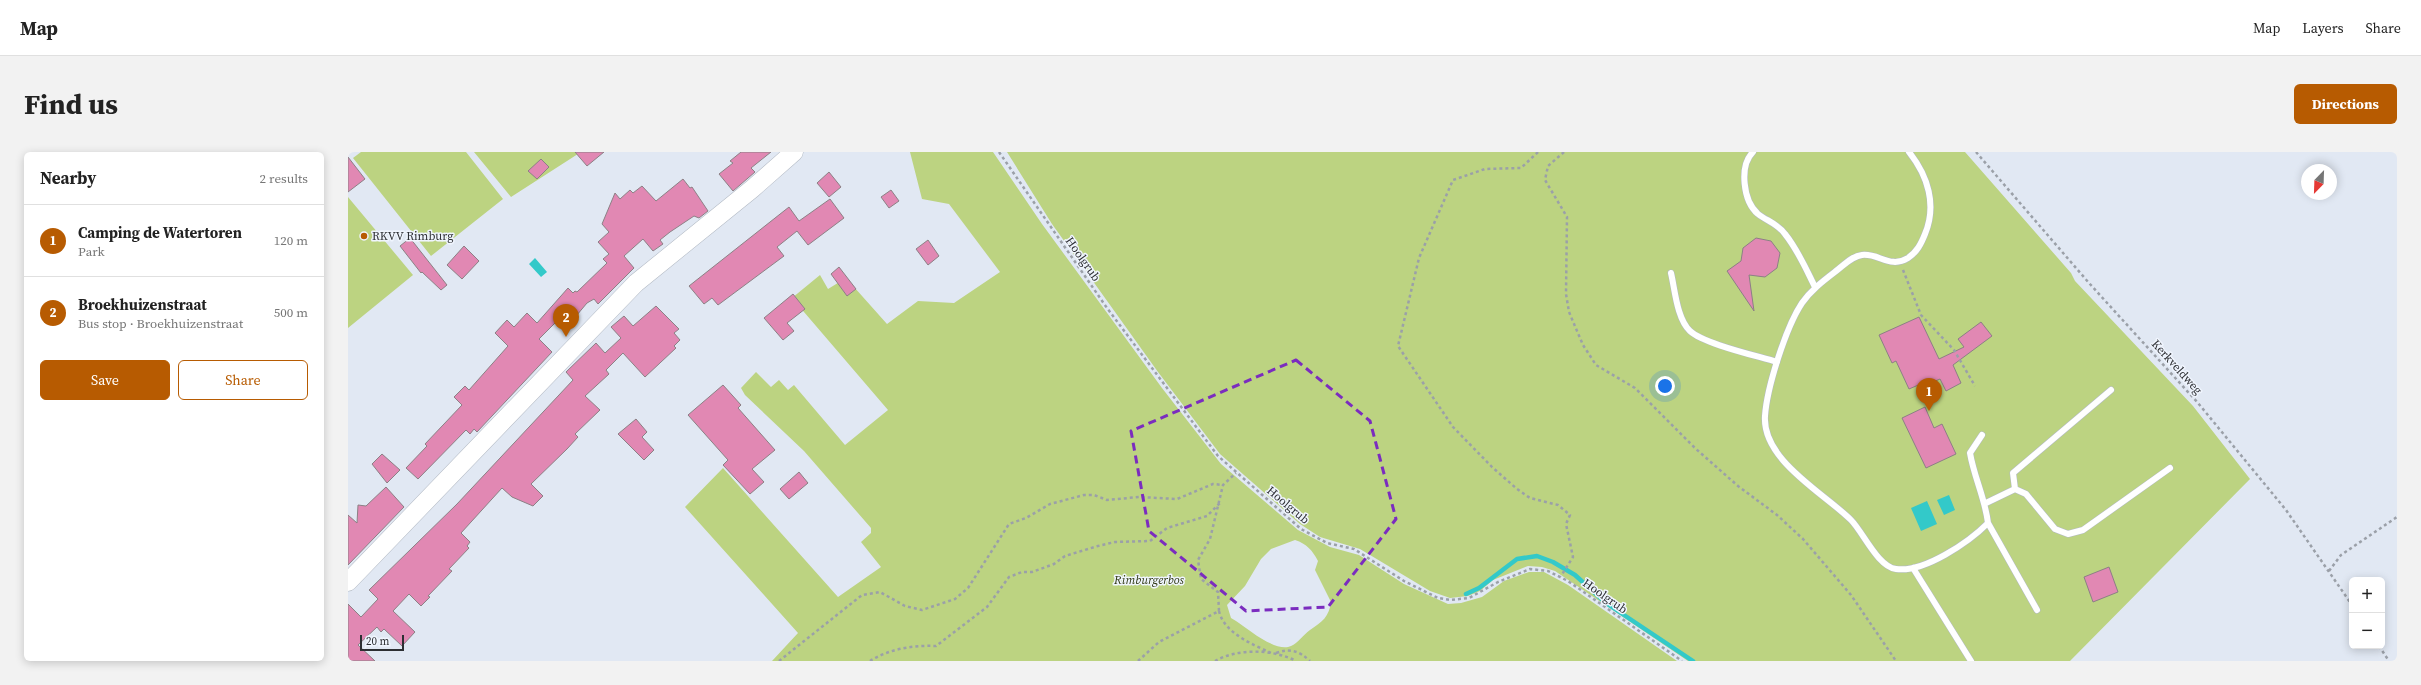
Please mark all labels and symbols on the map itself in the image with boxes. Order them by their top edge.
north arrow [2301,164,2337,200]
place label: RKVV Rimburg [372,228,453,244]
marker: RKVV Rimburg [359,231,369,241]
street label: Hoolgrub [1062,234,1104,285]
pin: 2 [553,304,579,337]
street label: Kerkveldweg [2148,336,2206,398]
your location [1655,376,1675,396]
pin: 1 [1916,378,1942,411]
street label: Hoolgrub [1263,482,1313,528]
park label: Rimburgerbos [1113,572,1185,588]
street label: Hoolgrub [1580,575,1631,617]
scale bar [360,633,404,652]

